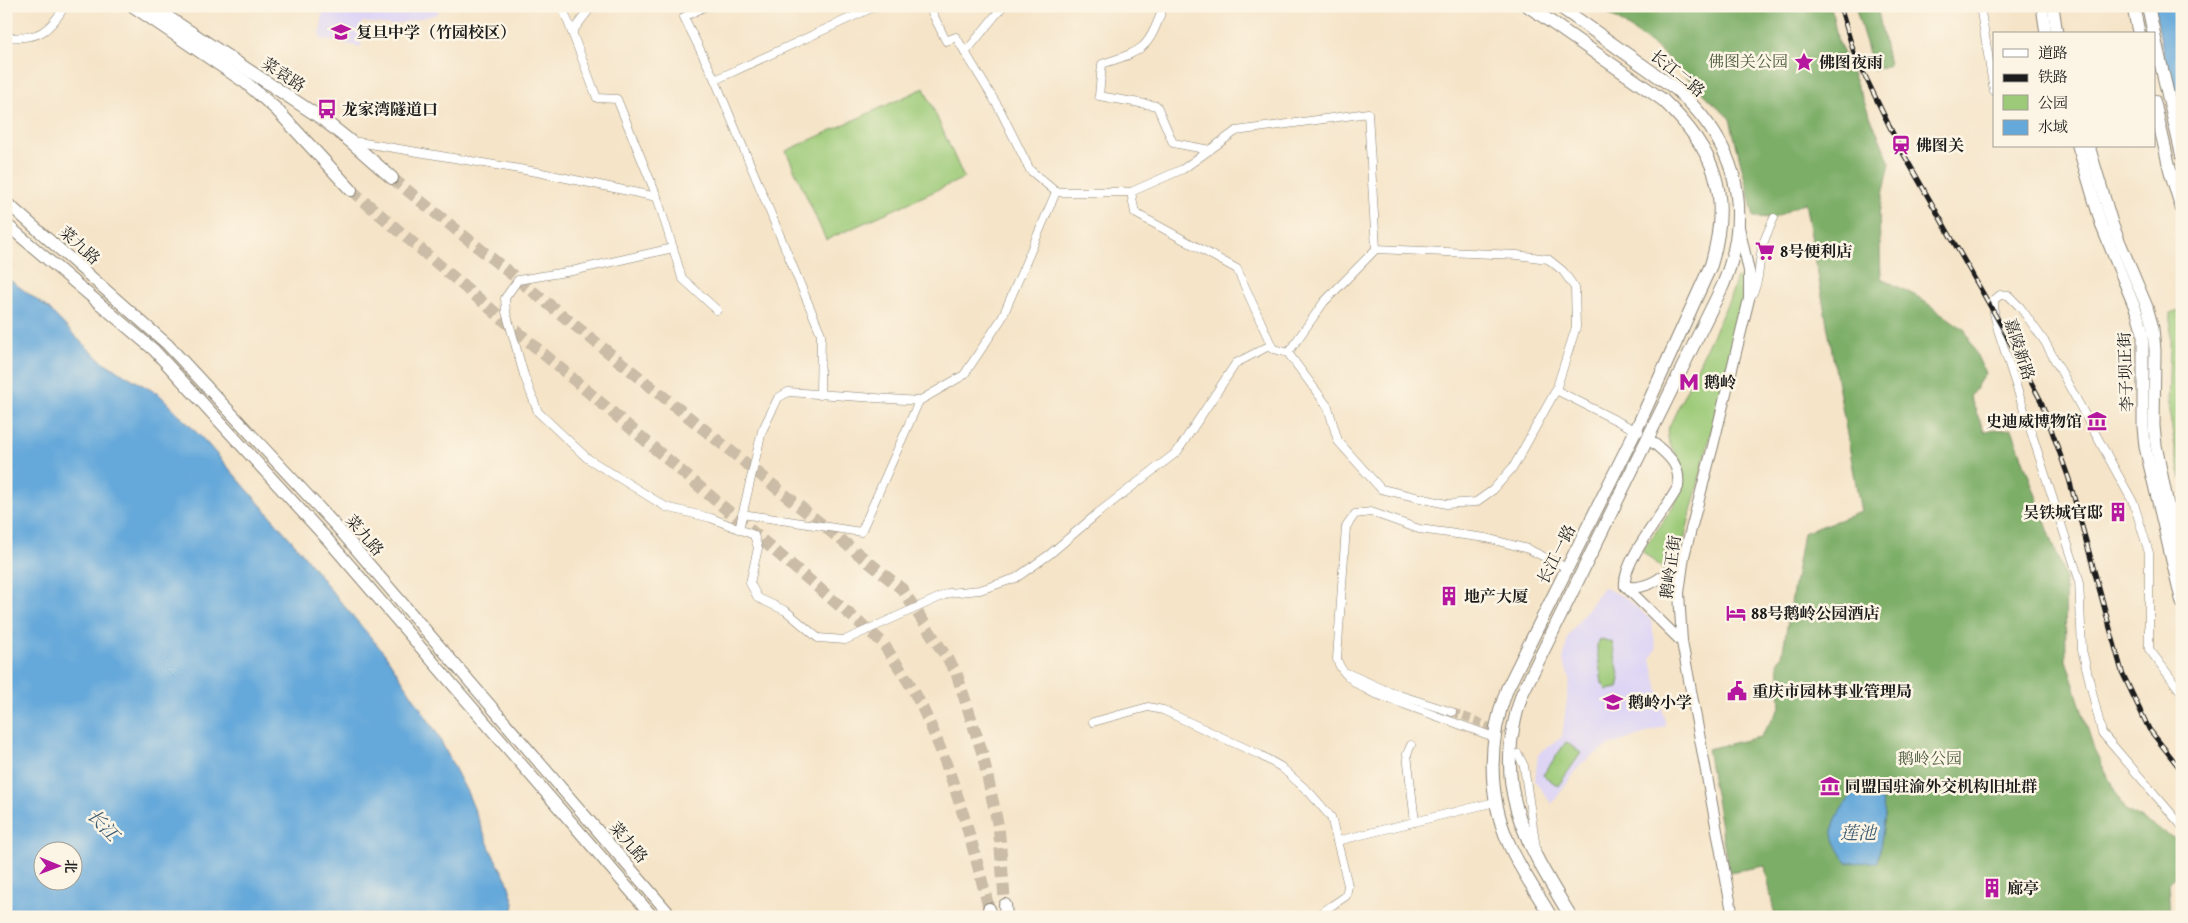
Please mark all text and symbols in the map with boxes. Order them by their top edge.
place label: 复旦中学（竹园校区） [356,20,516,44]
school or university icon: 复旦中学（竹园校区） [330,21,352,43]
legend [1993,32,2156,148]
text: 道路 [2038,42,2068,63]
street label: 长江二路 [1646,44,1710,102]
park label: 佛图关公园 [1708,49,1788,73]
place label: 佛图夜雨 [1819,50,1883,74]
street label: 菜袁路 [257,51,311,97]
place icon: 佛图夜雨 [1793,51,1815,73]
text: 铁路 [2038,66,2068,87]
text: 公园 [2038,92,2068,113]
place label: 龙家湾隧道口 [342,97,438,121]
bus stop icon: 龙家湾隧道口 [316,98,338,120]
text: 水域 [2038,116,2068,137]
place label: 佛图关 [1916,133,1964,157]
station icon: 佛图关 [1890,134,1912,156]
street label: 菜九路 [54,220,106,270]
place label: 8号便利店 [1780,239,1852,263]
supermarket icon: 8号便利店 [1754,240,1776,262]
street label: 嘉陵新路 [1999,315,2041,383]
street label: 李子坝正街 [2112,332,2138,412]
place label: 鹅岭 [1704,370,1736,394]
metro station icon: 鹅岭 [1678,371,1700,393]
place label: 史迪威博物馆 [1986,409,2082,433]
museum icon: 史迪威博物馆 [2086,410,2108,432]
place label: 吴铁城官邸 [2023,500,2103,524]
building icon: 吴铁城官邸 [2107,501,2129,523]
street label: 菜九路 [340,509,390,561]
street label: 长江一路 [1531,520,1581,588]
street label: 鹅岭正街 [1654,534,1686,600]
place label: 地产大厦 [1464,584,1528,608]
building icon: 地产大厦 [1438,585,1460,607]
place label: 88号鹅岭公园酒店 [1751,601,1880,625]
hotel icon: 88号鹅岭公园酒店 [1725,602,1747,624]
place label: 重庆市园林事业管理局 [1752,679,1912,703]
public building icon: 重庆市园林事业管理局 [1726,680,1748,702]
place label: 鹅岭小学 [1628,690,1692,714]
school or university icon: 鹅岭小学 [1602,691,1624,713]
park label: 鹅岭公园 [1898,746,1962,770]
place label: 同盟国驻渝外交机构旧址群 [1845,774,2037,798]
museum icon: 同盟国驻渝外交机构旧址群 [1819,775,1841,797]
water label: 长江 [81,802,128,849]
street label: 菜九路 [604,816,654,868]
water label: 莲池 [1840,819,1878,846]
north arrow [32,840,82,890]
text: 北 [61,859,81,873]
place label: 廊亭 [2007,876,2039,900]
building icon: 廊亭 [1981,877,2003,899]

